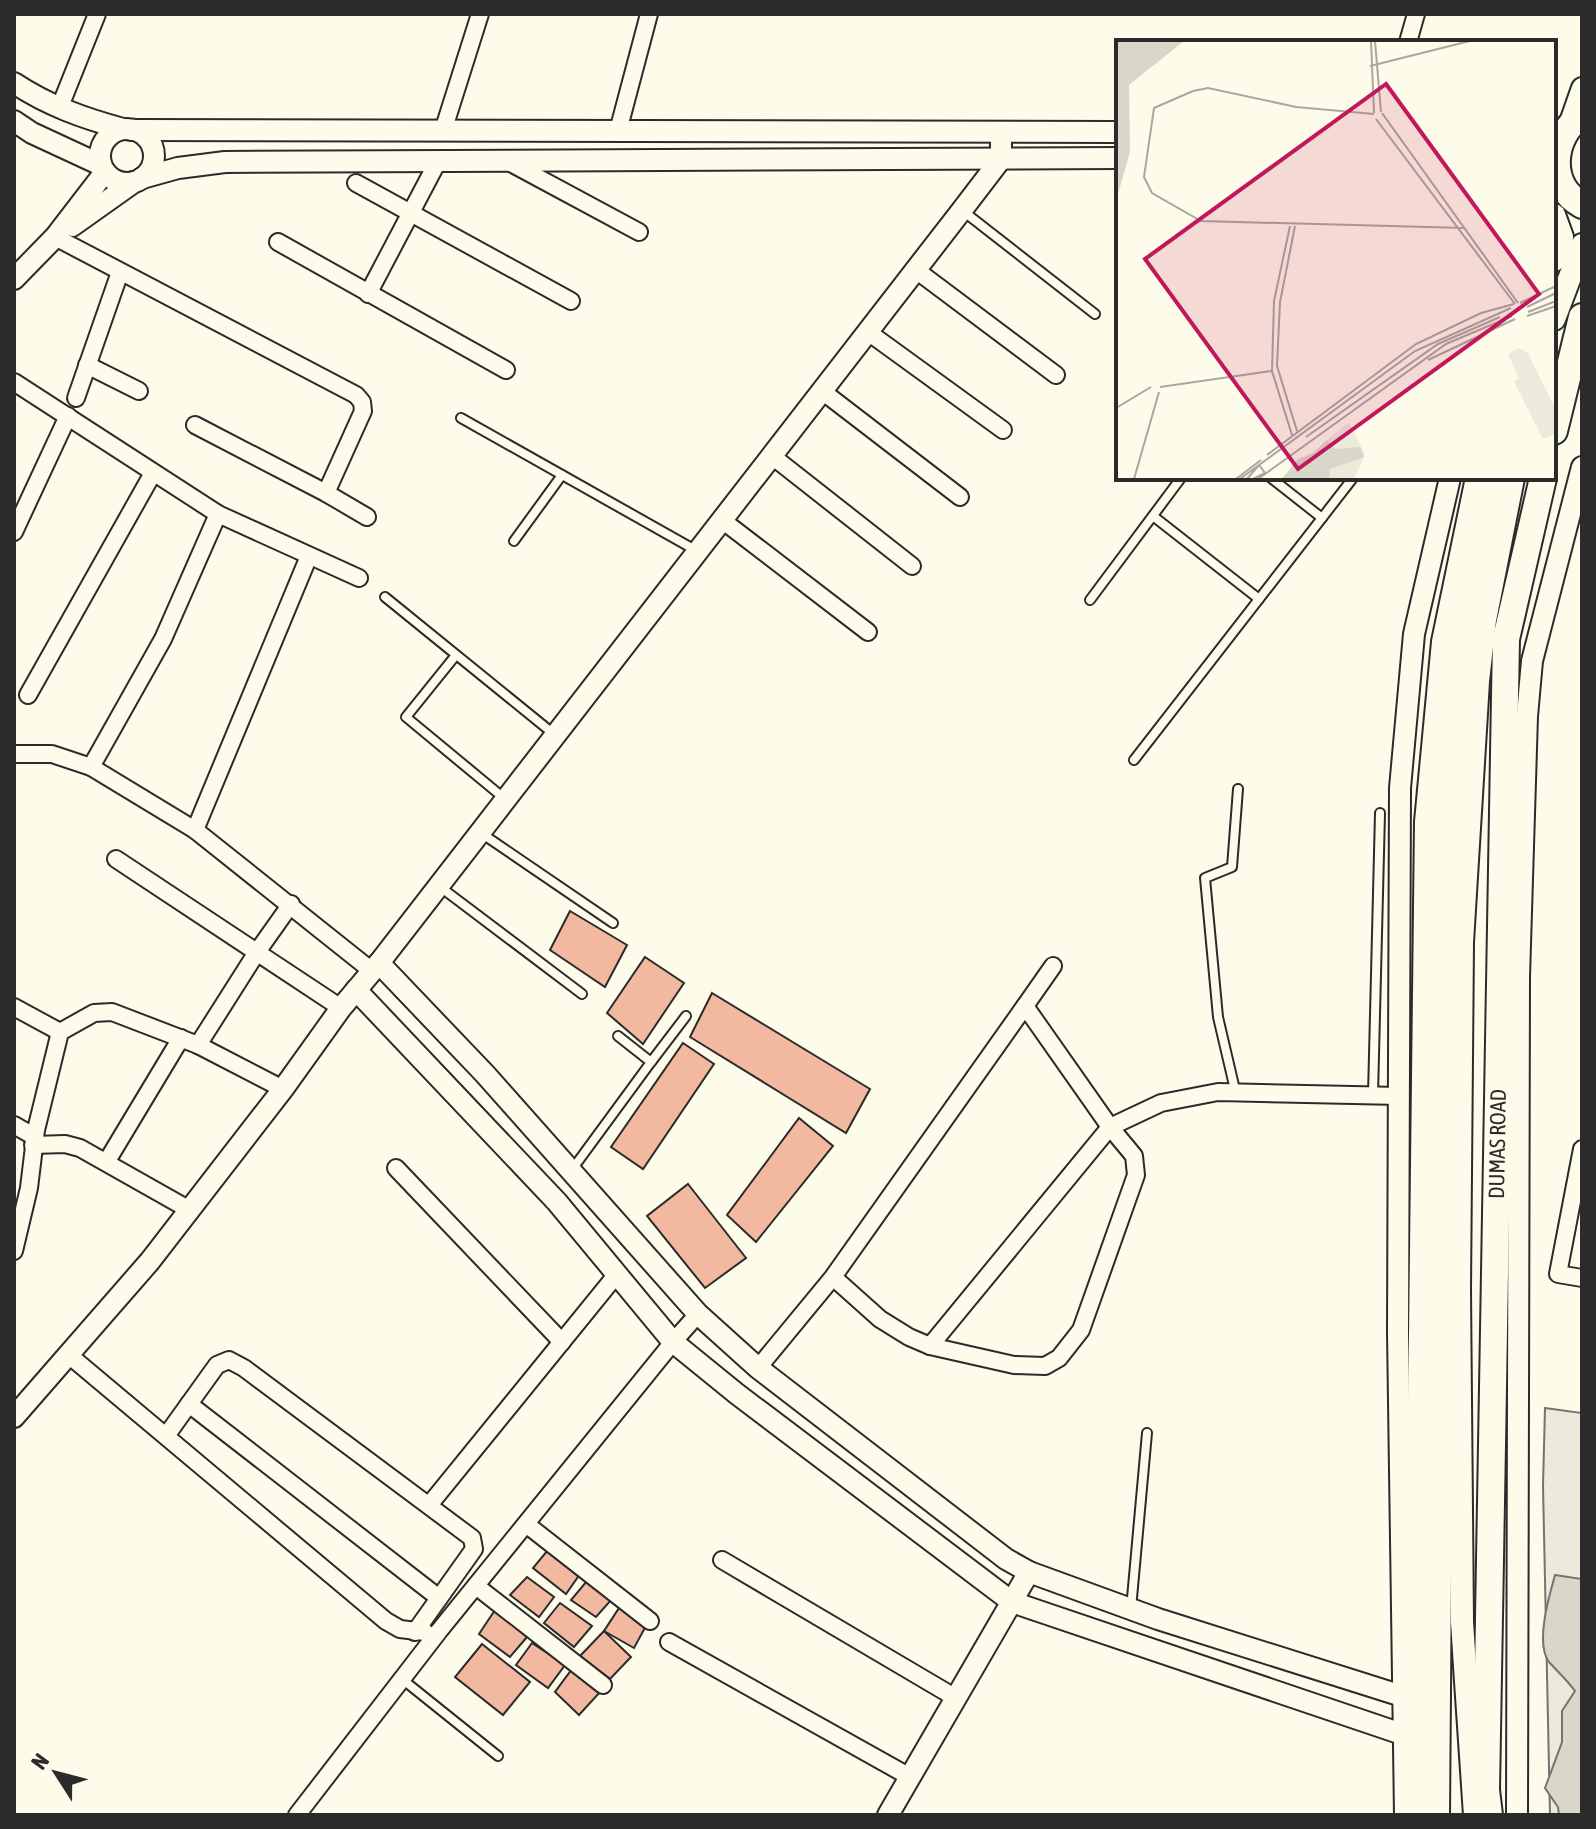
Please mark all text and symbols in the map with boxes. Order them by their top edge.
inset map [1116,40,1556,480]
street label: DUMAS ROAD [1483,1089,1511,1199]
north arrow [16,1733,96,1813]
text: N [25,1748,54,1774]

